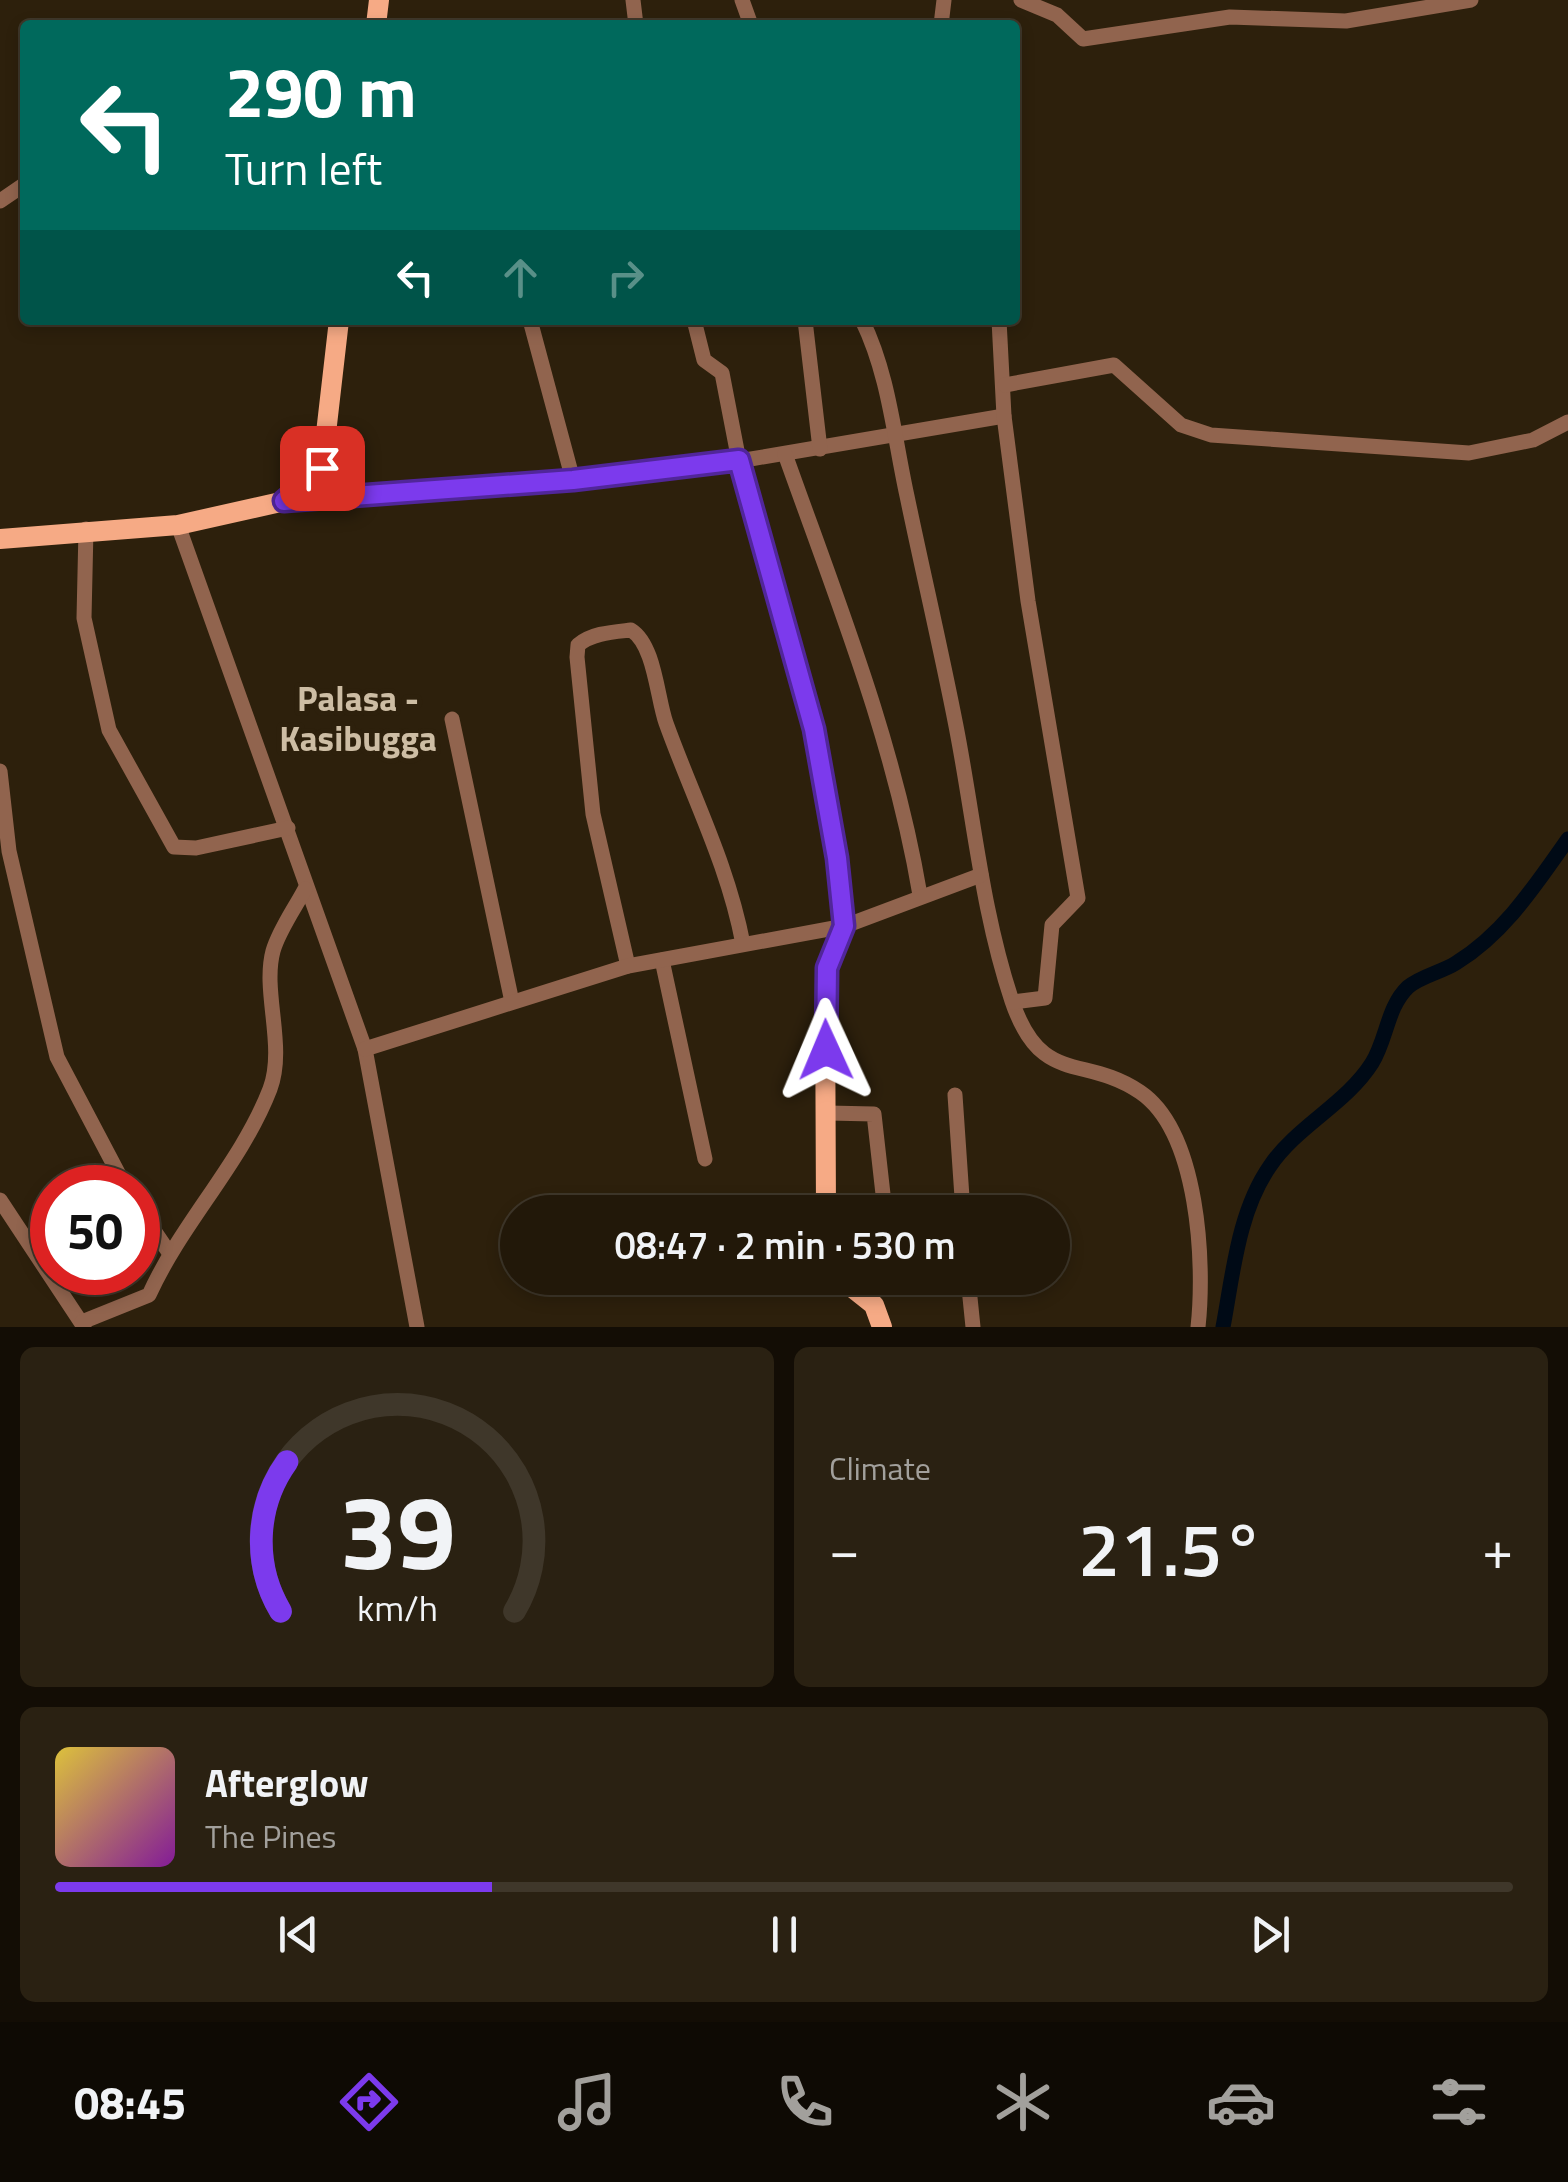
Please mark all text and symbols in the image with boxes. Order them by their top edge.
text: 290 m [225,38,417,144]
icon: left [60,60,190,190]
text: Turn left [225,134,382,202]
icon: left [388,250,443,305]
icon: ahead [493,250,548,305]
icon: right [598,250,653,305]
pin [280,426,365,511]
icon: arrive [295,441,350,496]
district label: Palasa - Kasibugga [279,671,437,765]
position arrow [774,998,878,1102]
speed limit sign: 50 [30,1165,160,1295]
text: 08:47 · 2 min · 530 m [614,1216,956,1274]
text: Climate [829,1444,931,1492]
text: 39 [339,1451,455,1609]
text: 21.5° [1078,1491,1264,1605]
text: − [829,1507,860,1590]
text: + [1482,1507,1513,1590]
text: km/h [357,1580,437,1635]
text: Afterglow [205,1754,369,1812]
text: The Pines [205,1812,336,1860]
icon: previous [271,1907,326,1962]
icon: pause [757,1907,812,1962]
icon: next [1243,1907,1298,1962]
icon: directions [334,2067,404,2137]
icon: music [552,2067,622,2137]
icon: phone [770,2067,840,2137]
icon: climate [988,2067,1058,2137]
icon: car [1206,2067,1276,2137]
icon: filters [1424,2067,1494,2137]
text: 08:45 [74,2068,186,2136]

